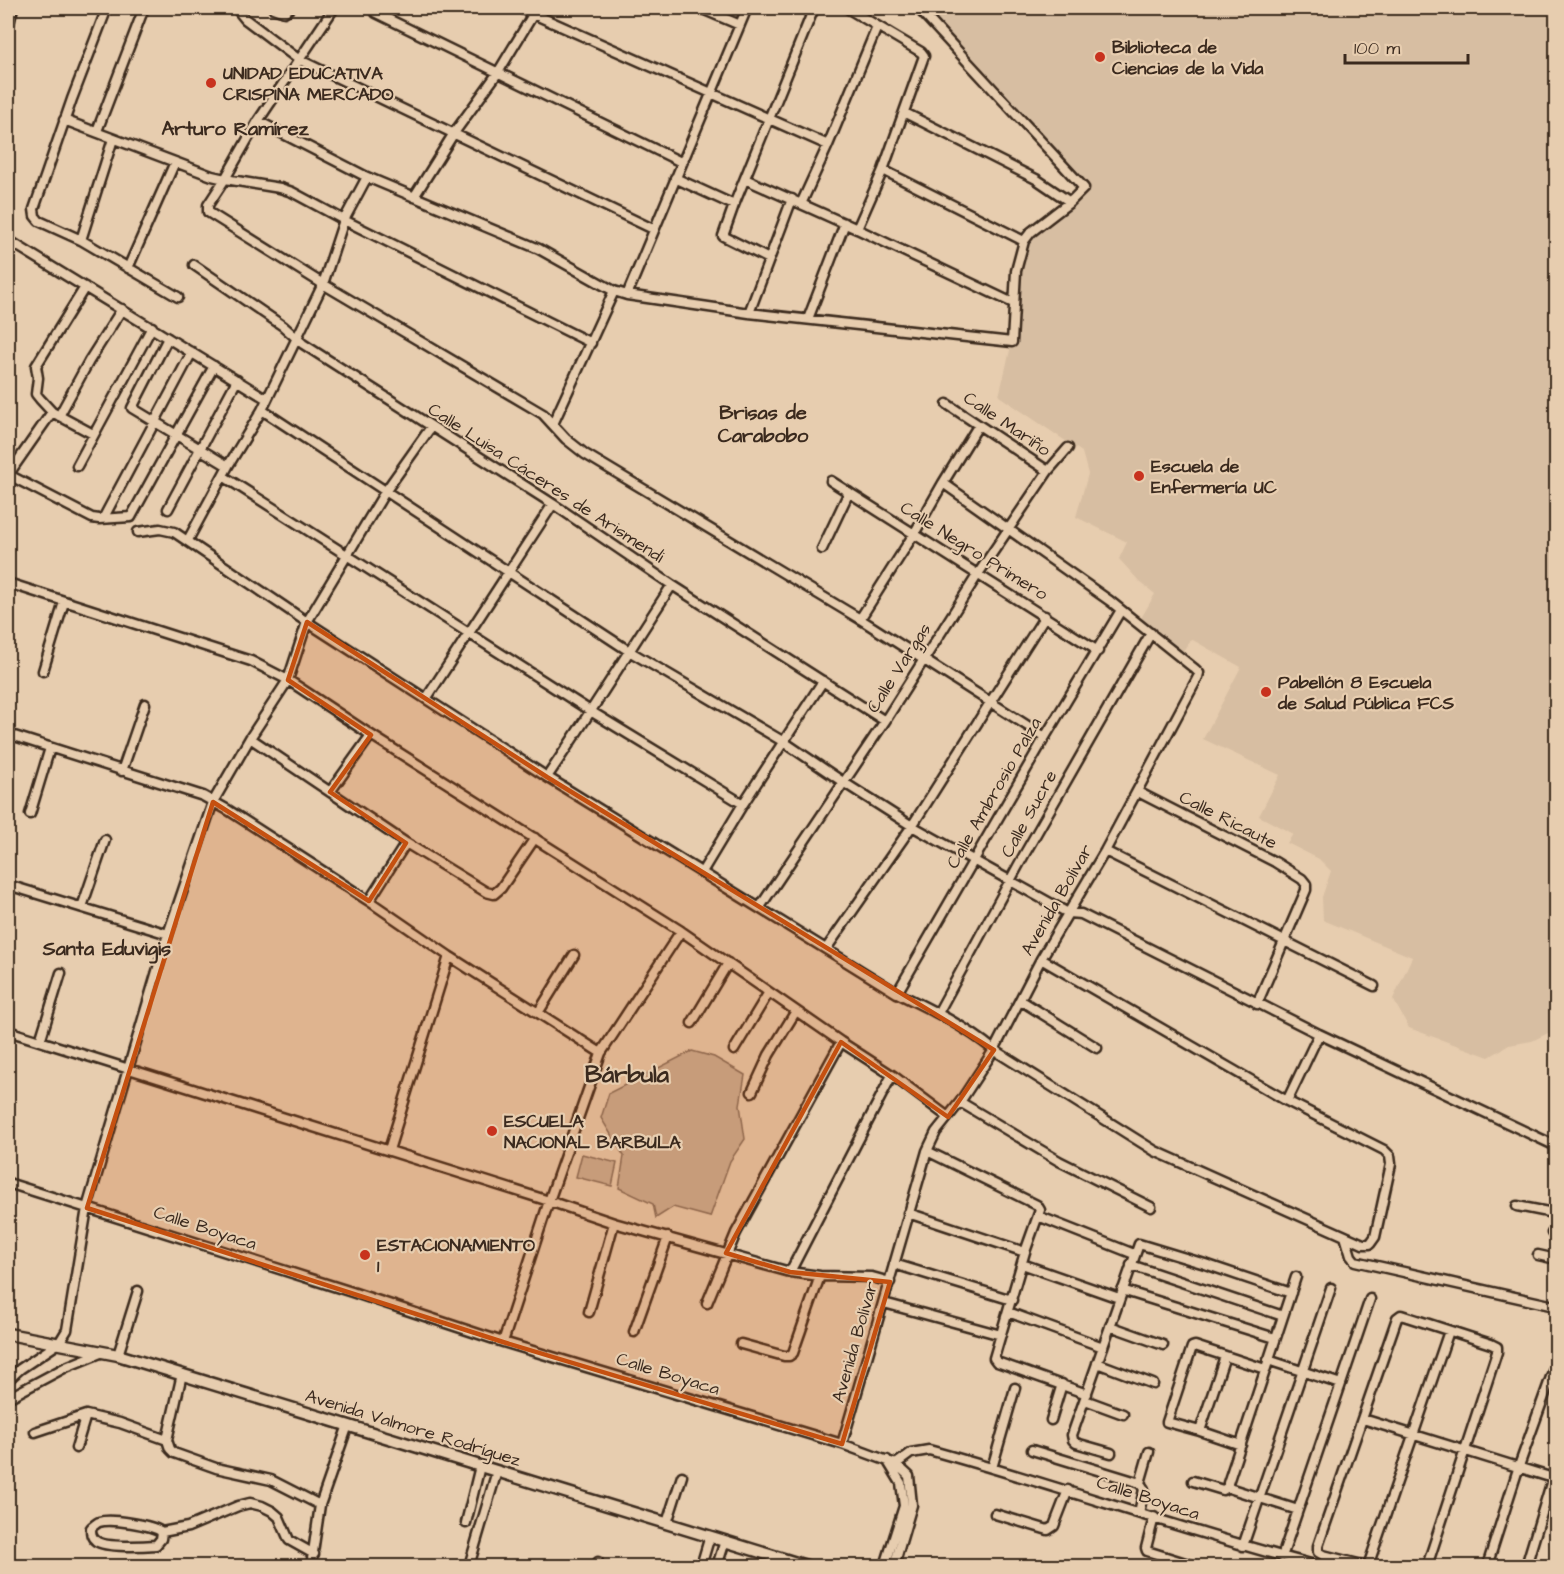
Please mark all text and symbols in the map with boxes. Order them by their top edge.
scale bar [1345,27,1468,65]
place label: Biblioteca de Ciencias de la Vida [1112,35,1264,81]
text: 100 m [1354,36,1400,61]
marker: Biblioteca de Ciencias de la Vida [1093,50,1107,64]
place label: UNIDAD EDUCATIVA CRISPINA MERCADO [223,61,393,107]
marker: UNIDAD EDUCATIVA CRISPINA MERCADO [204,76,218,90]
district label: Arturo Ramírez [161,115,310,143]
street label: Calle Mariño [958,386,1056,462]
street label: Calle Luisa Cáceres de Arismendi [423,397,669,569]
district label: Brisas de Carabobo [718,399,809,450]
place label: Escuela de Enfermería UC [1151,454,1277,500]
marker: Escuela de Enfermería UC [1132,469,1146,483]
street label: Calle Negro Primero [895,495,1053,607]
street label: Calle Vargas [861,618,938,718]
place label: Pabellón 8 Escuela de Salud Pública FCS [1277,670,1455,716]
marker: Pabellón 8 Escuela de Salud Pública FCS [1259,685,1273,699]
street label: Calle Ambrosio Palza [940,713,1048,873]
street label: Calle Sucre [995,766,1063,862]
street label: Calle Ricaute [1175,785,1281,855]
street label: Avenida Bolívar [1015,840,1099,960]
district label: Santa Eduvigis [42,935,171,964]
district label: Bárbula [585,1058,670,1092]
place label: ESCUELA NACIONAL BARBULA [504,1109,681,1155]
marker: ESCUELA NACIONAL BARBULA [485,1124,499,1138]
street label: Calle Boyaca [150,1200,260,1257]
place label: ESTACIONAMIENTO 1 [377,1233,535,1279]
marker: ESTACIONAMIENTO 1 [358,1248,372,1262]
street label: Avenida Bolívar [826,1278,884,1405]
street label: Calle Boyaca [613,1346,723,1403]
street label: Avenida Valmore Rodríguez [302,1383,524,1474]
street label: Calle Boyaca [1093,1470,1203,1527]

